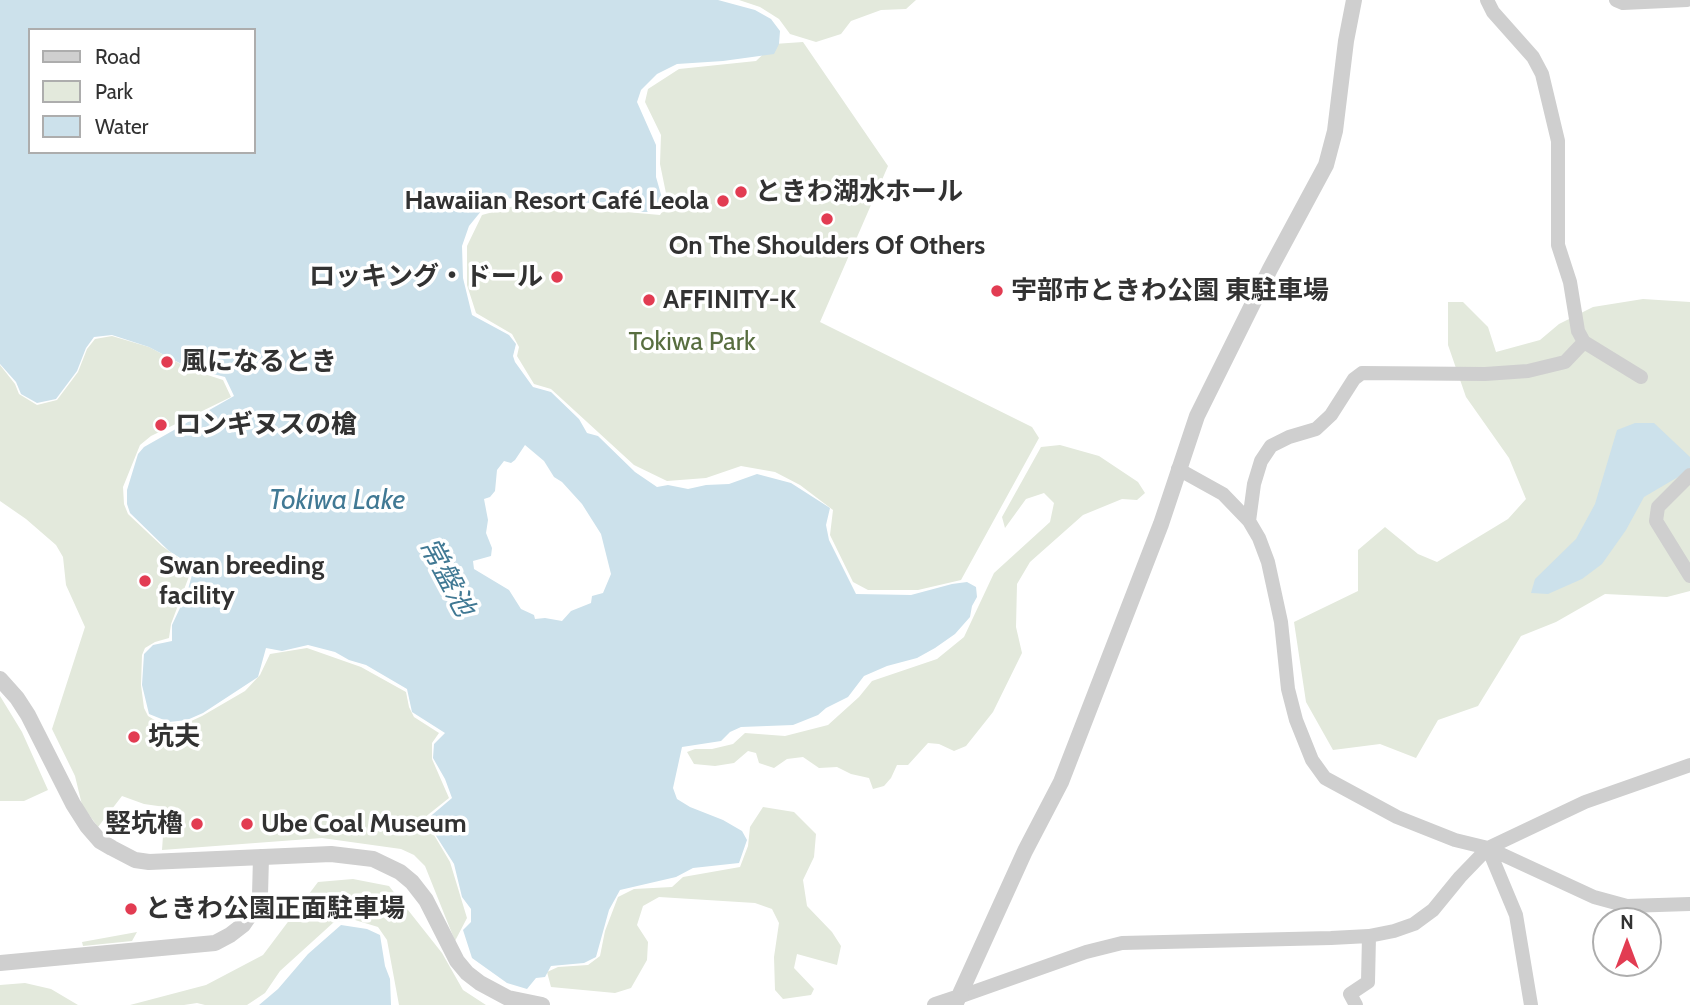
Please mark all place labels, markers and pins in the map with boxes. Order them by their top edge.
place label: ときわ湖水ホール [755,176,963,208]
marker: ときわ湖水ホール [733,184,749,200]
place label: Hawaiian Resort Café Leola [405,185,709,217]
marker: Hawaiian Resort Café Leola [715,193,731,209]
marker: On The Shoulders Of Others [819,211,835,227]
place label: On The Shoulders Of Others [669,230,985,262]
place label: ロッキング・ドール [309,261,543,293]
marker: ロッキング・ドール [549,269,565,285]
place label: 宇部市ときわ公園 東駐車場 [1011,275,1329,307]
marker: 宇部市ときわ公園 東駐車場 [989,283,1005,299]
place label: AFFINITY-K [663,284,796,316]
marker: AFFINITY-K [641,292,657,308]
place label: 風になるとき [181,346,337,378]
marker: 風になるとき [159,354,175,370]
place label: ロンギヌスの槍 [175,409,357,441]
marker: ロンギヌスの槍 [153,417,169,433]
place label: Swan breeding facility [159,550,324,612]
marker: Swan breeding facility [137,573,153,589]
place label: 坑夫 [148,721,200,753]
marker: 坑夫 [126,729,142,745]
place label: 竪坑櫓 [105,808,183,840]
place label: Ube Coal Museum [261,808,467,840]
marker: 竪坑櫓 [189,816,205,832]
marker: Ube Coal Museum [239,816,255,832]
place label: ときわ公園正面駐車場 [145,893,405,925]
marker: ときわ公園正面駐車場 [123,901,139,917]

